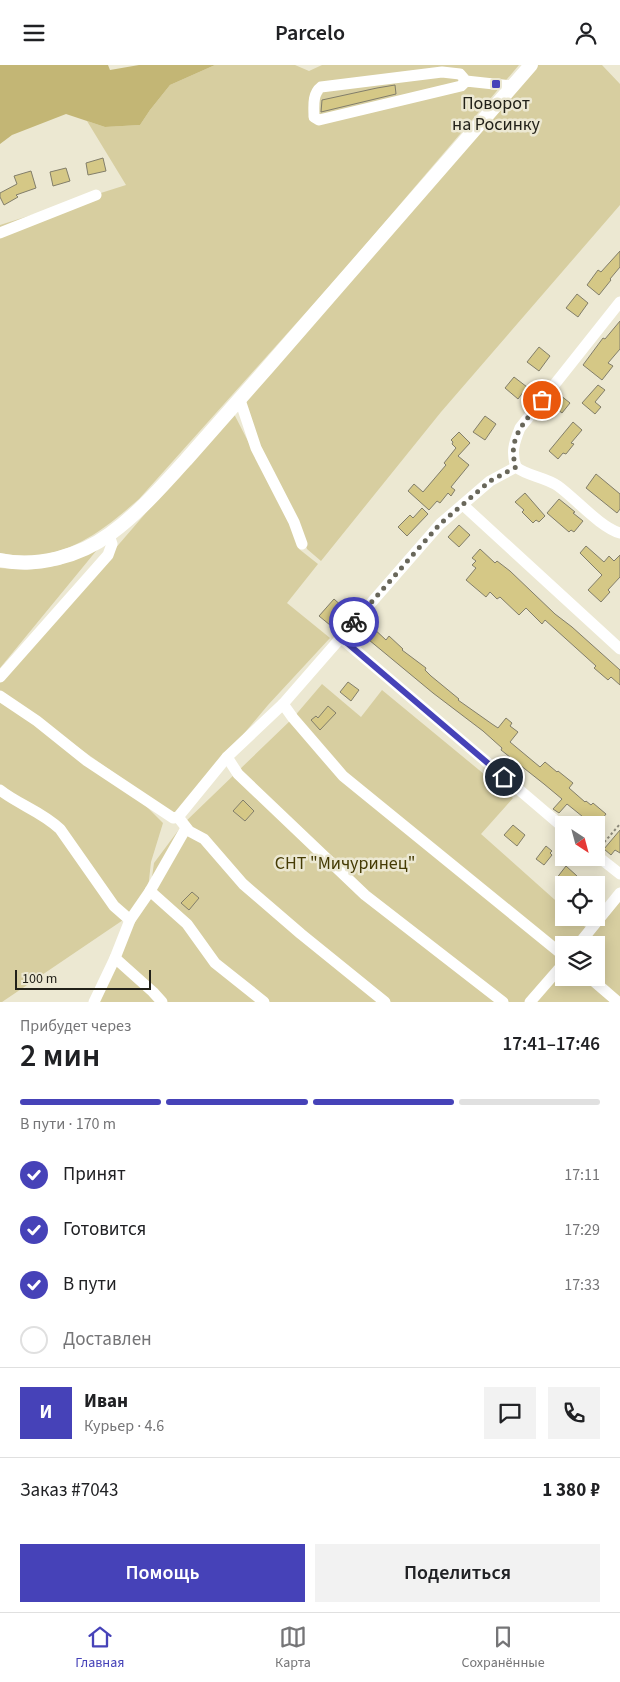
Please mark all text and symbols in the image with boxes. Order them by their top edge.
text: Parcelo [275,17,345,49]
icon: menu [20,19,48,47]
icon: person [572,19,600,47]
marker: Поворот на Росинку [490,78,502,90]
place label: Поворот на Росинку [452,91,541,137]
pin [521,379,563,421]
icon: bag [528,386,556,414]
courier [329,597,379,647]
icon: bike [340,608,368,636]
pin [483,756,525,798]
icon: home [490,763,518,791]
north arrow [555,816,605,866]
map controls [555,816,605,986]
park label: СНТ "Мичуринец" [275,851,415,876]
button: locate [555,876,605,926]
button: layers [555,936,605,986]
scale bar [15,967,151,990]
text: 100 m [22,969,57,989]
text: Прибудет через [20,1015,131,1037]
text: 17:41–17:46 [502,1031,600,1058]
text: 2 мин [20,1033,100,1079]
text: В пути · 170 m [20,1113,116,1135]
icon: check [20,1161,48,1189]
text: Принят [63,1161,126,1188]
text: 17:11 [564,1164,600,1186]
icon: check [20,1216,48,1244]
text: Готовится [63,1216,146,1243]
text: 17:29 [564,1219,600,1241]
icon: check [20,1271,48,1299]
text: В пути [63,1271,117,1298]
text: 17:33 [564,1274,600,1296]
text: Доставлен [63,1326,152,1353]
button: chat [484,1387,536,1439]
button: phone [548,1387,600,1439]
text: Иван [84,1388,128,1415]
text: И [40,1399,52,1426]
text: Курьер · 4.6 [84,1415,164,1437]
text: Заказ #7043 [20,1477,119,1504]
text: 1 380 ₽ [542,1477,600,1504]
button: Помощь [20,1544,305,1602]
button: Поделиться [315,1544,600,1602]
tab: Главная [75,1623,124,1673]
tab: Карта [275,1623,311,1673]
tab: Сохранённые [462,1623,545,1673]

